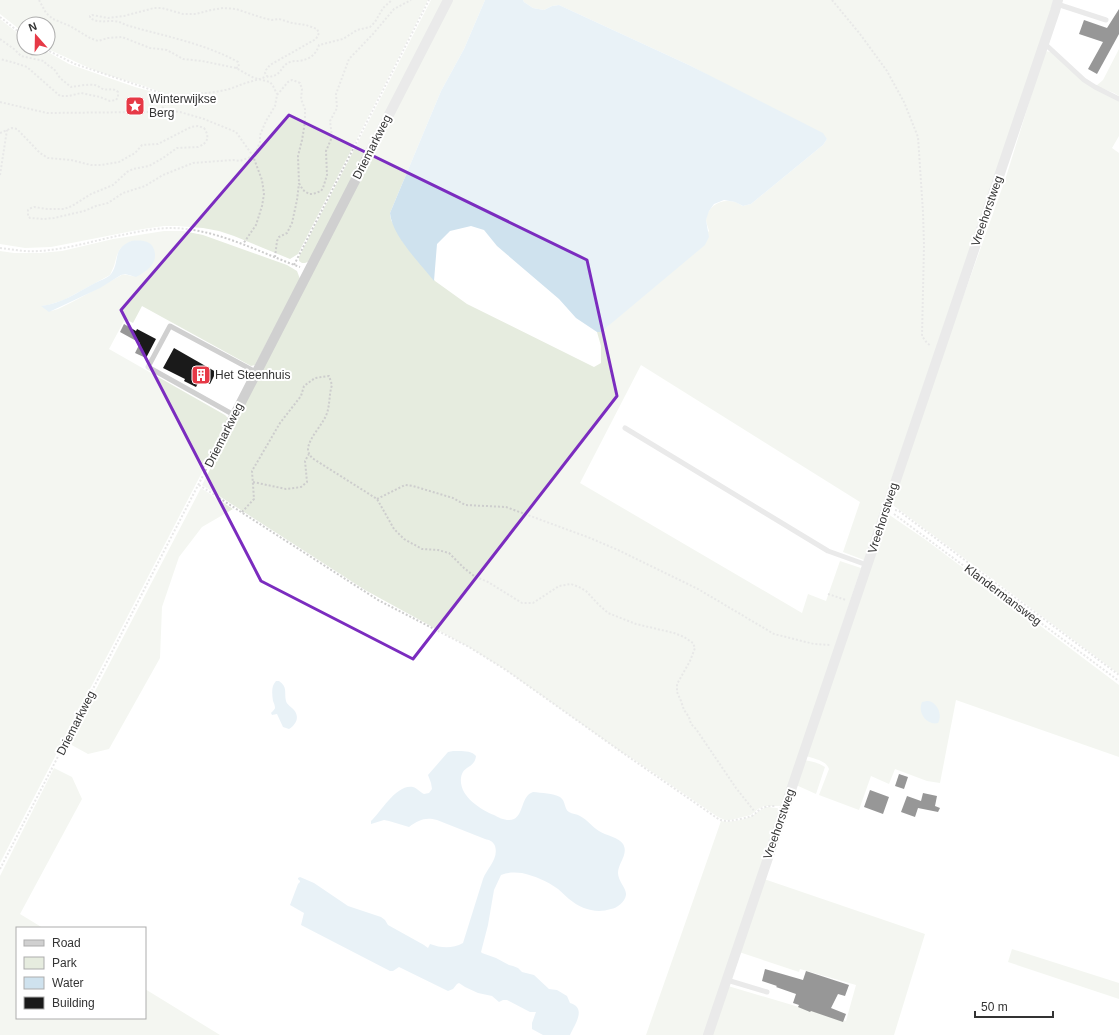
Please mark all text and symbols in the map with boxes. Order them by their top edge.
north arrow [16,16,56,56]
text: N [27,20,38,34]
place label: Winterwijkse Berg [149,92,217,120]
place icon: Winterwijkse Berg [124,95,146,117]
street label: Driemarkweg [350,112,394,182]
street label: Vreehorstweg [968,174,1006,248]
building icon: Het Steenhuis [190,364,212,386]
place label: Het Steenhuis [215,368,290,382]
street label: Driemarkweg [202,400,246,470]
street label: Vreehorstweg [865,481,901,555]
street label: Klandermansweg [962,562,1044,628]
street label: Driemarkweg [54,688,98,758]
street label: Vreehorstweg [760,787,798,861]
legend [16,927,146,1019]
text: Road [52,936,81,950]
text: Park [52,956,78,970]
text: Water [52,976,84,990]
scale bar [975,993,1053,1019]
text: Building [52,996,95,1010]
text: 50 m [981,1000,1008,1014]

